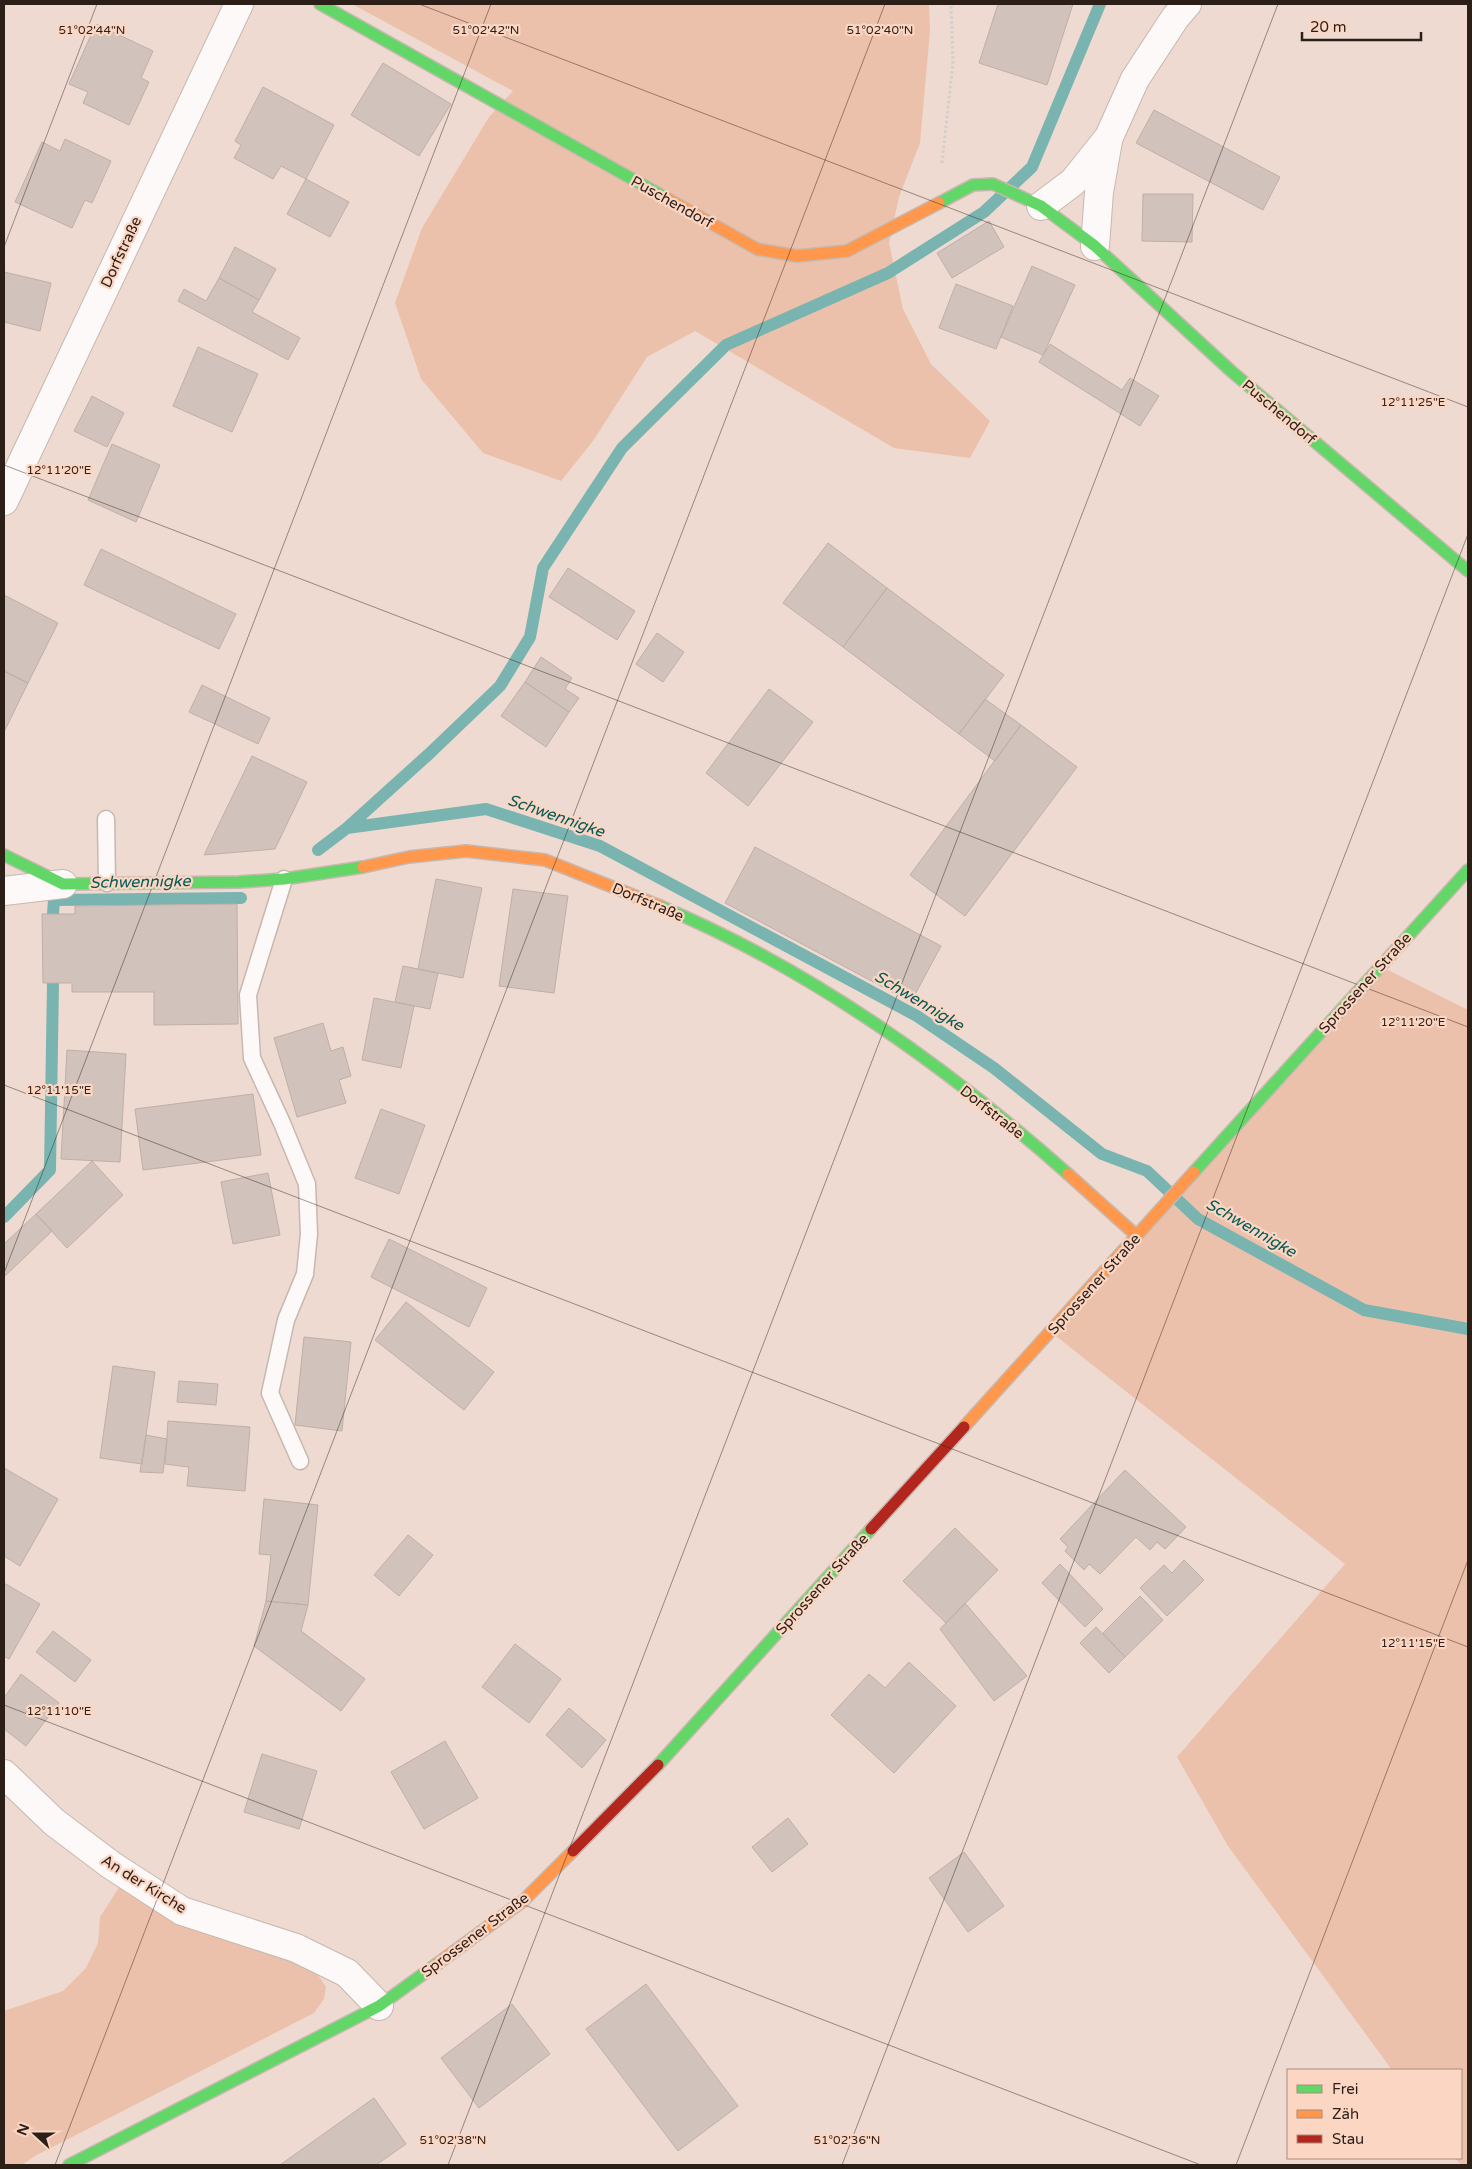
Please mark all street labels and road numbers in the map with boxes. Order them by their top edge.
street label: Puschendorf [628,172,716,232]
street label: Dorfstraße [97,214,145,290]
street label: Puschendorf [1238,376,1320,448]
street label: Dorfstraße [609,879,687,925]
street label: Sprossener Straße [1315,929,1415,1037]
street label: Dorfstraße [956,1081,1028,1143]
street label: Sprossener Straße [1044,1230,1144,1338]
street label: Sprossener Straße [772,1530,872,1638]
street label: An der Kirche [98,1851,190,1917]
street label: Sprossener Straße [418,1889,532,1981]

